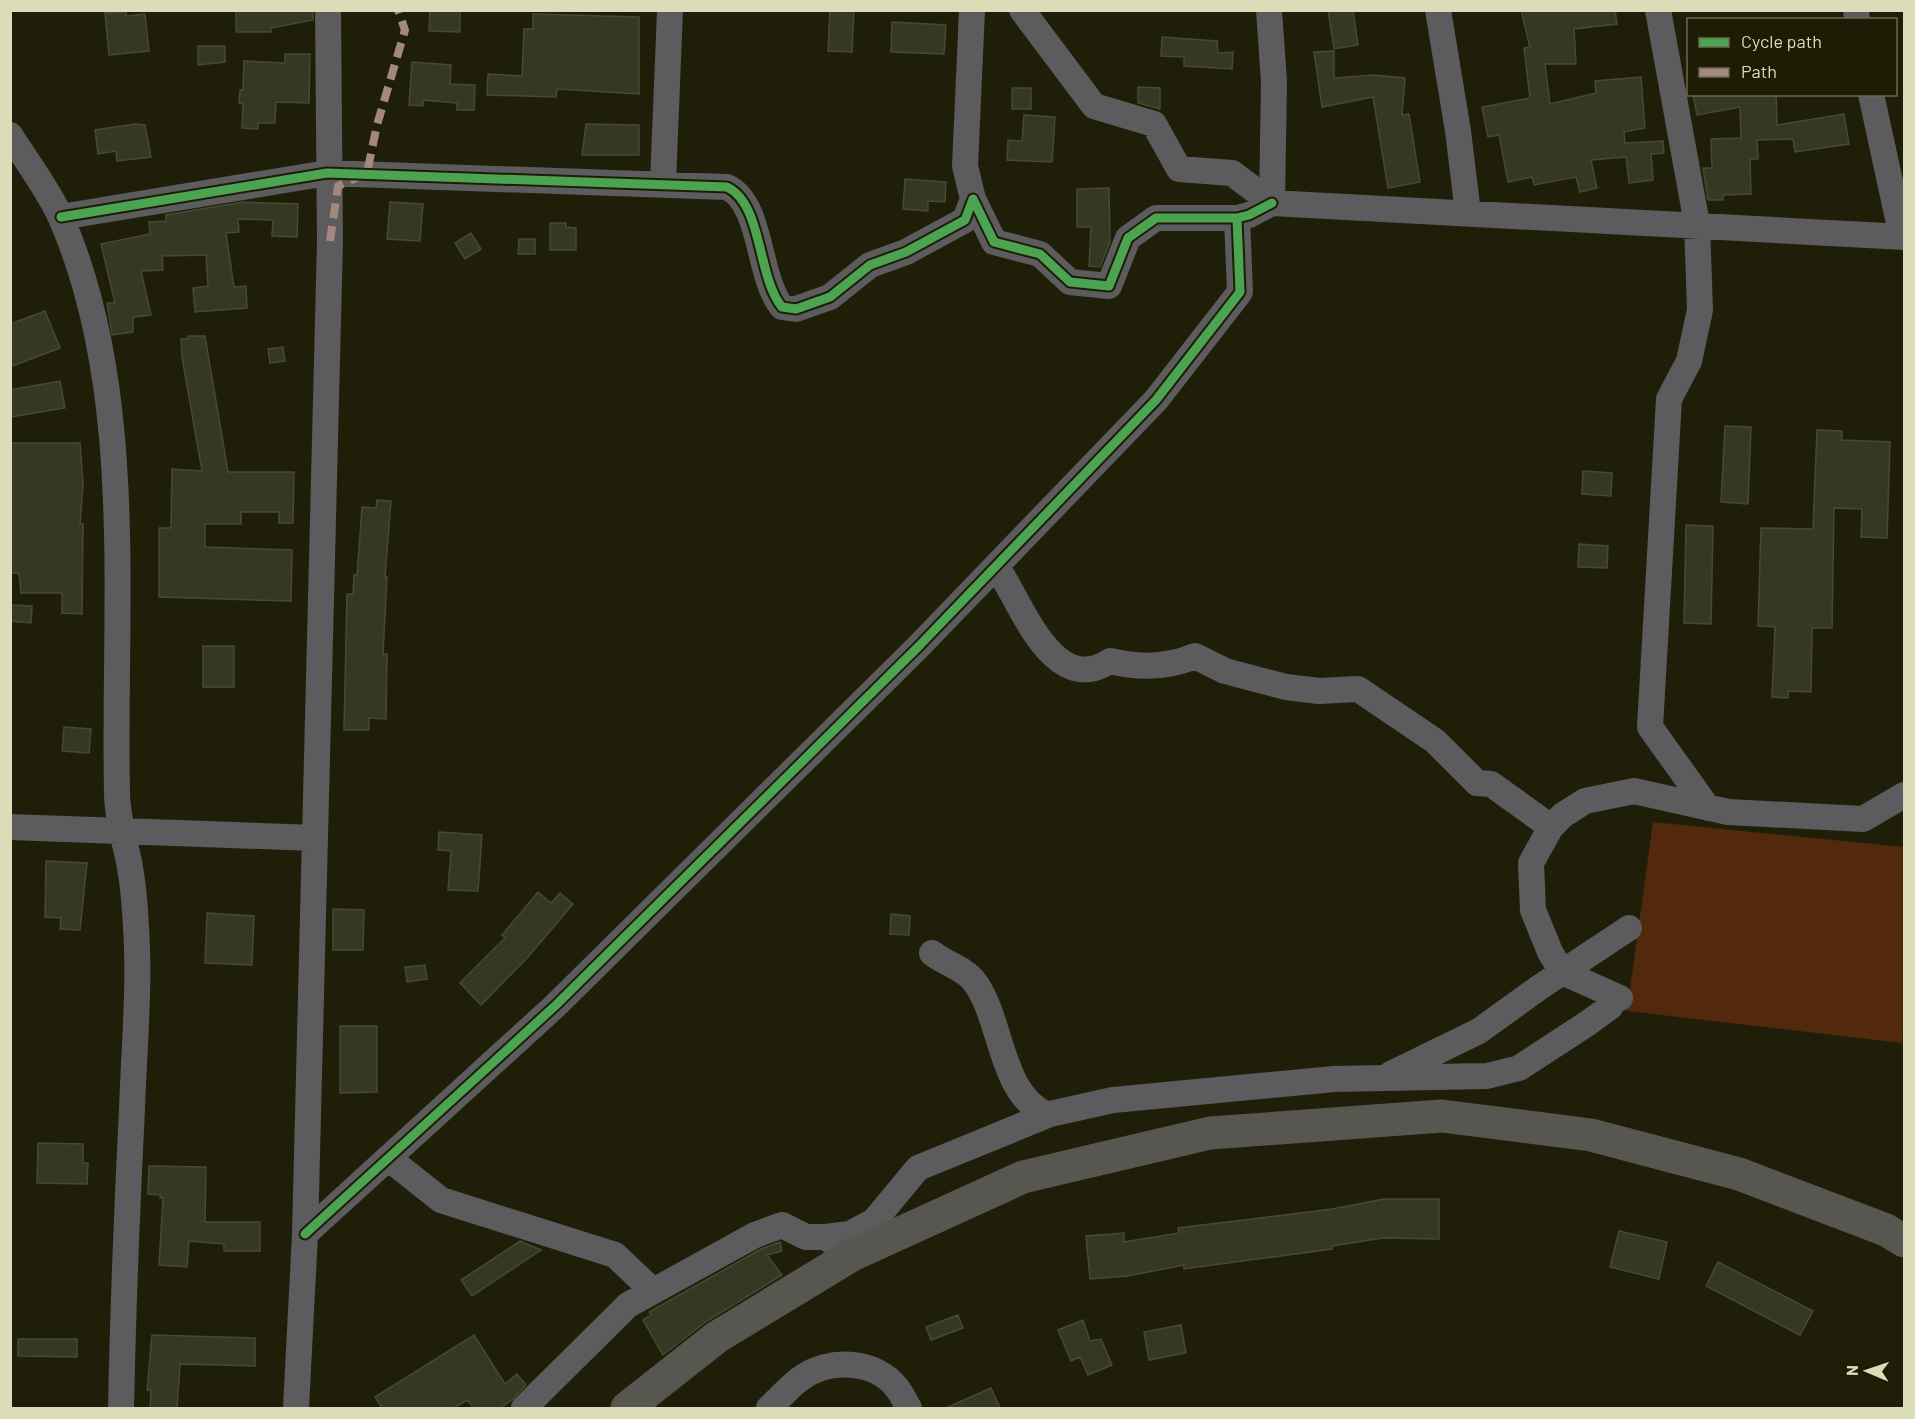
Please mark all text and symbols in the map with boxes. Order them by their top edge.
legend [1687,18,1897,96]
text: Cycle path [1741,30,1822,52]
text: Path [1741,60,1777,82]
north arrow [1837,1341,1897,1401]
text: N [1842,1365,1861,1376]

